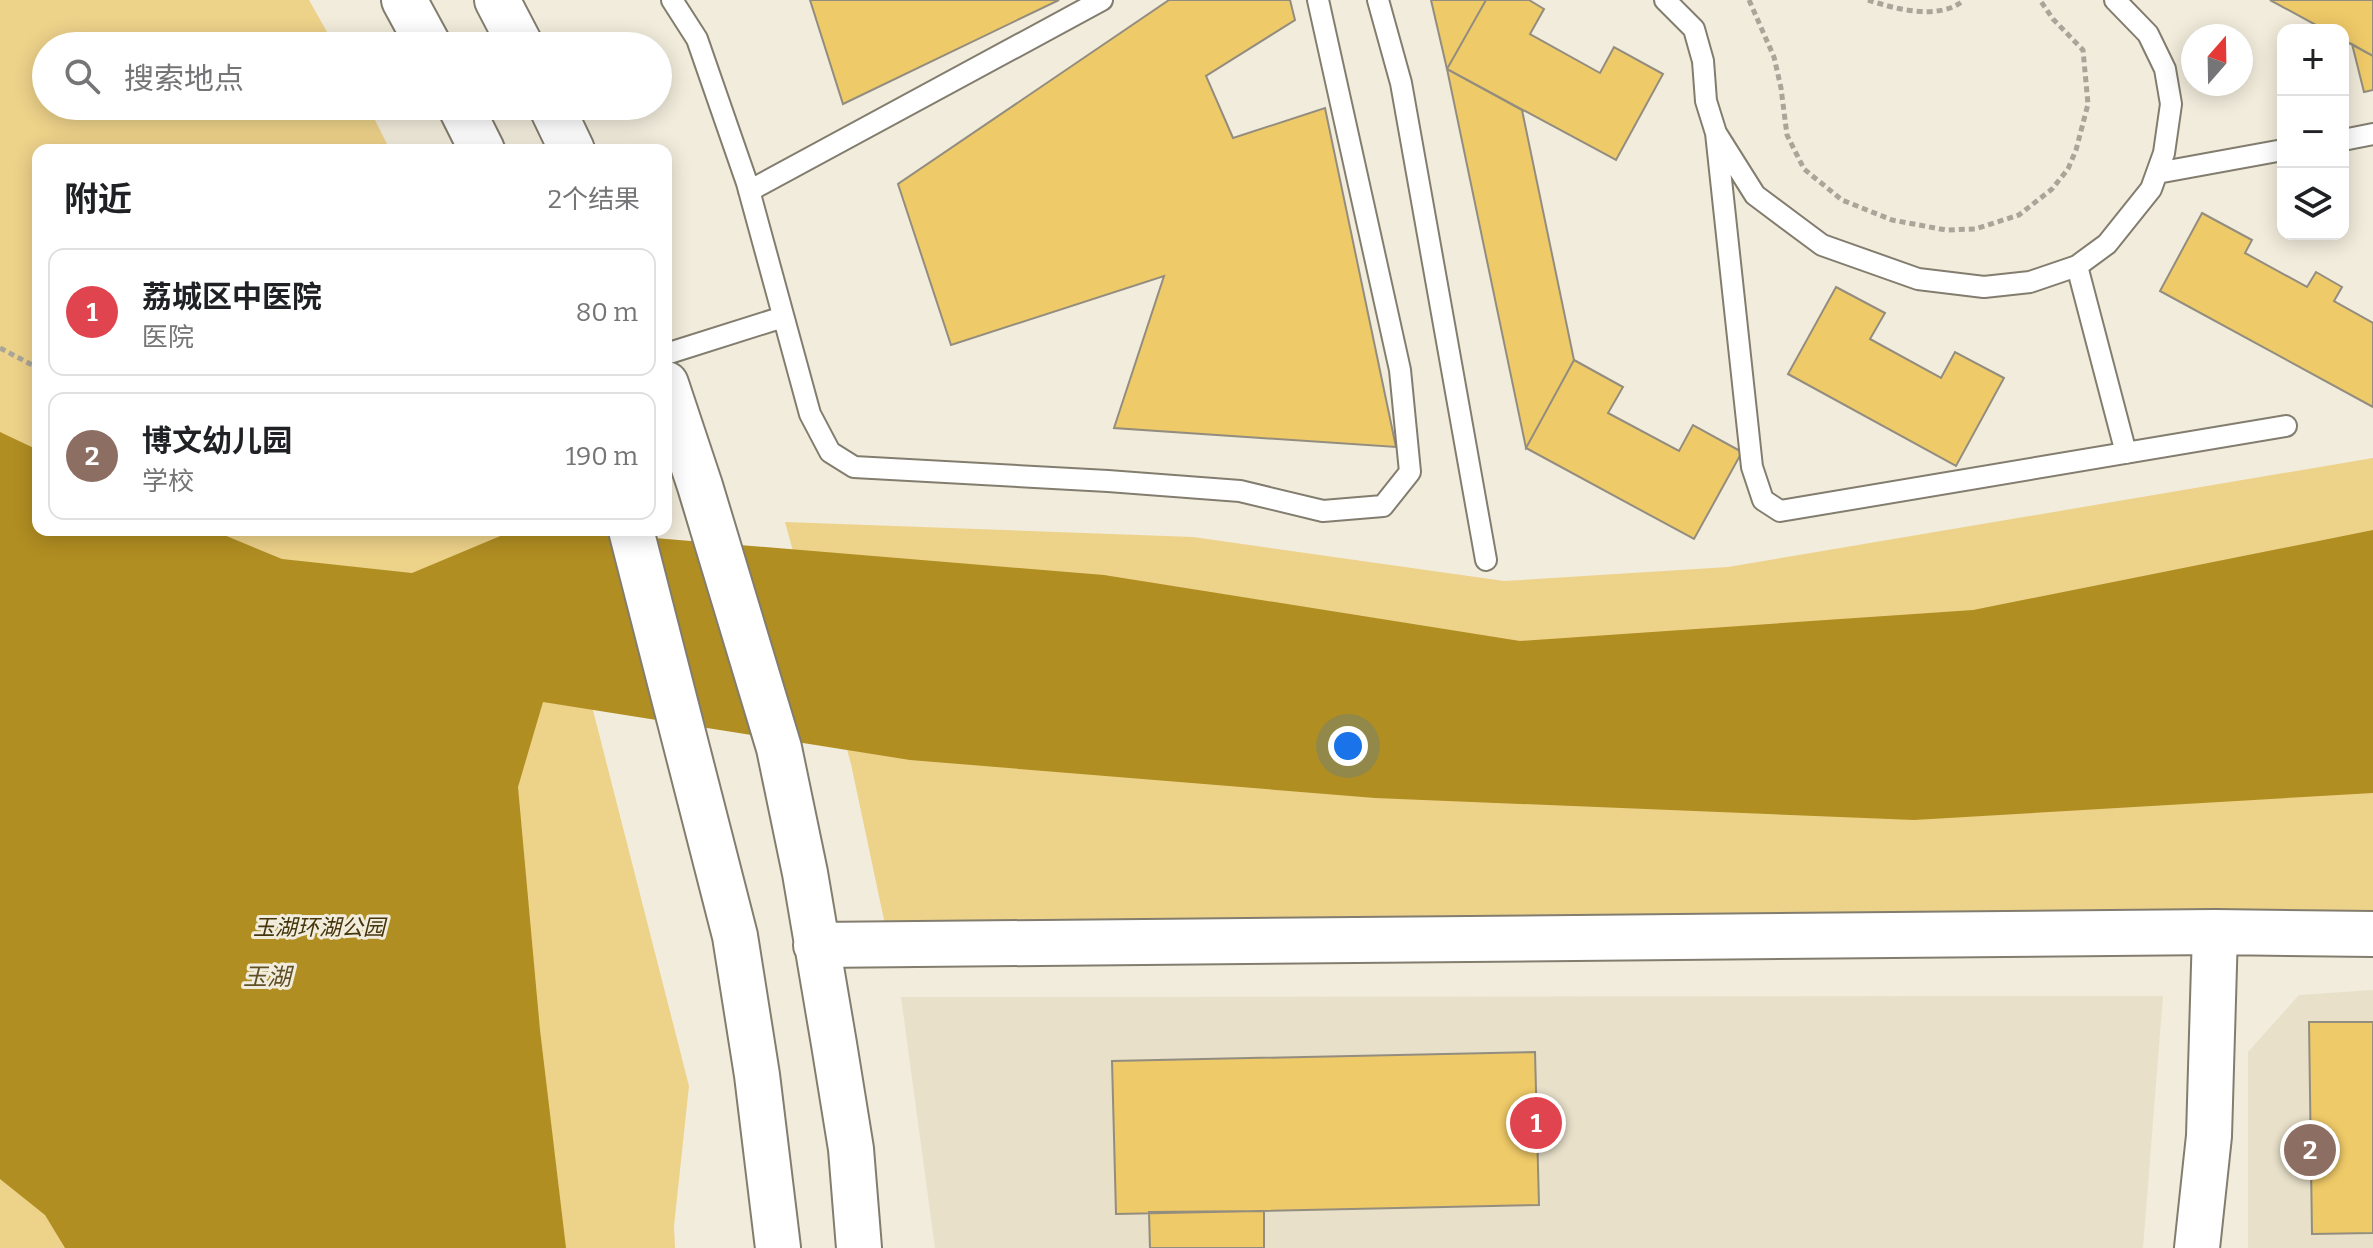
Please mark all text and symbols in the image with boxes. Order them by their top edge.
north arrow [2181,24,2253,96]
map controls [2277,24,2349,240]
button: + [2277,24,2349,96]
search box [32,32,672,120]
icon: search [60,54,104,98]
text: 搜索地点 [124,61,244,97]
button: − [2277,96,2349,168]
button: layers [2277,168,2349,240]
text: 附近 [64,179,132,220]
text: 2个结果 [548,184,640,215]
text: 荔城区中医院 [142,279,322,315]
text: 1 [86,297,98,328]
text: 80 m [576,297,638,328]
text: 医院 [142,322,194,353]
text: 博文幼儿园 [142,423,292,459]
text: 2 [85,441,99,472]
text: 190 m [566,441,638,472]
text: 学校 [142,466,194,497]
your location [1328,726,1368,766]
park label: 玉湖环湖公园 [253,914,388,941]
water label: 玉湖 [243,963,295,991]
pin: 1 [1510,1093,1562,1153]
pin: 2 [2284,1120,2336,1180]

